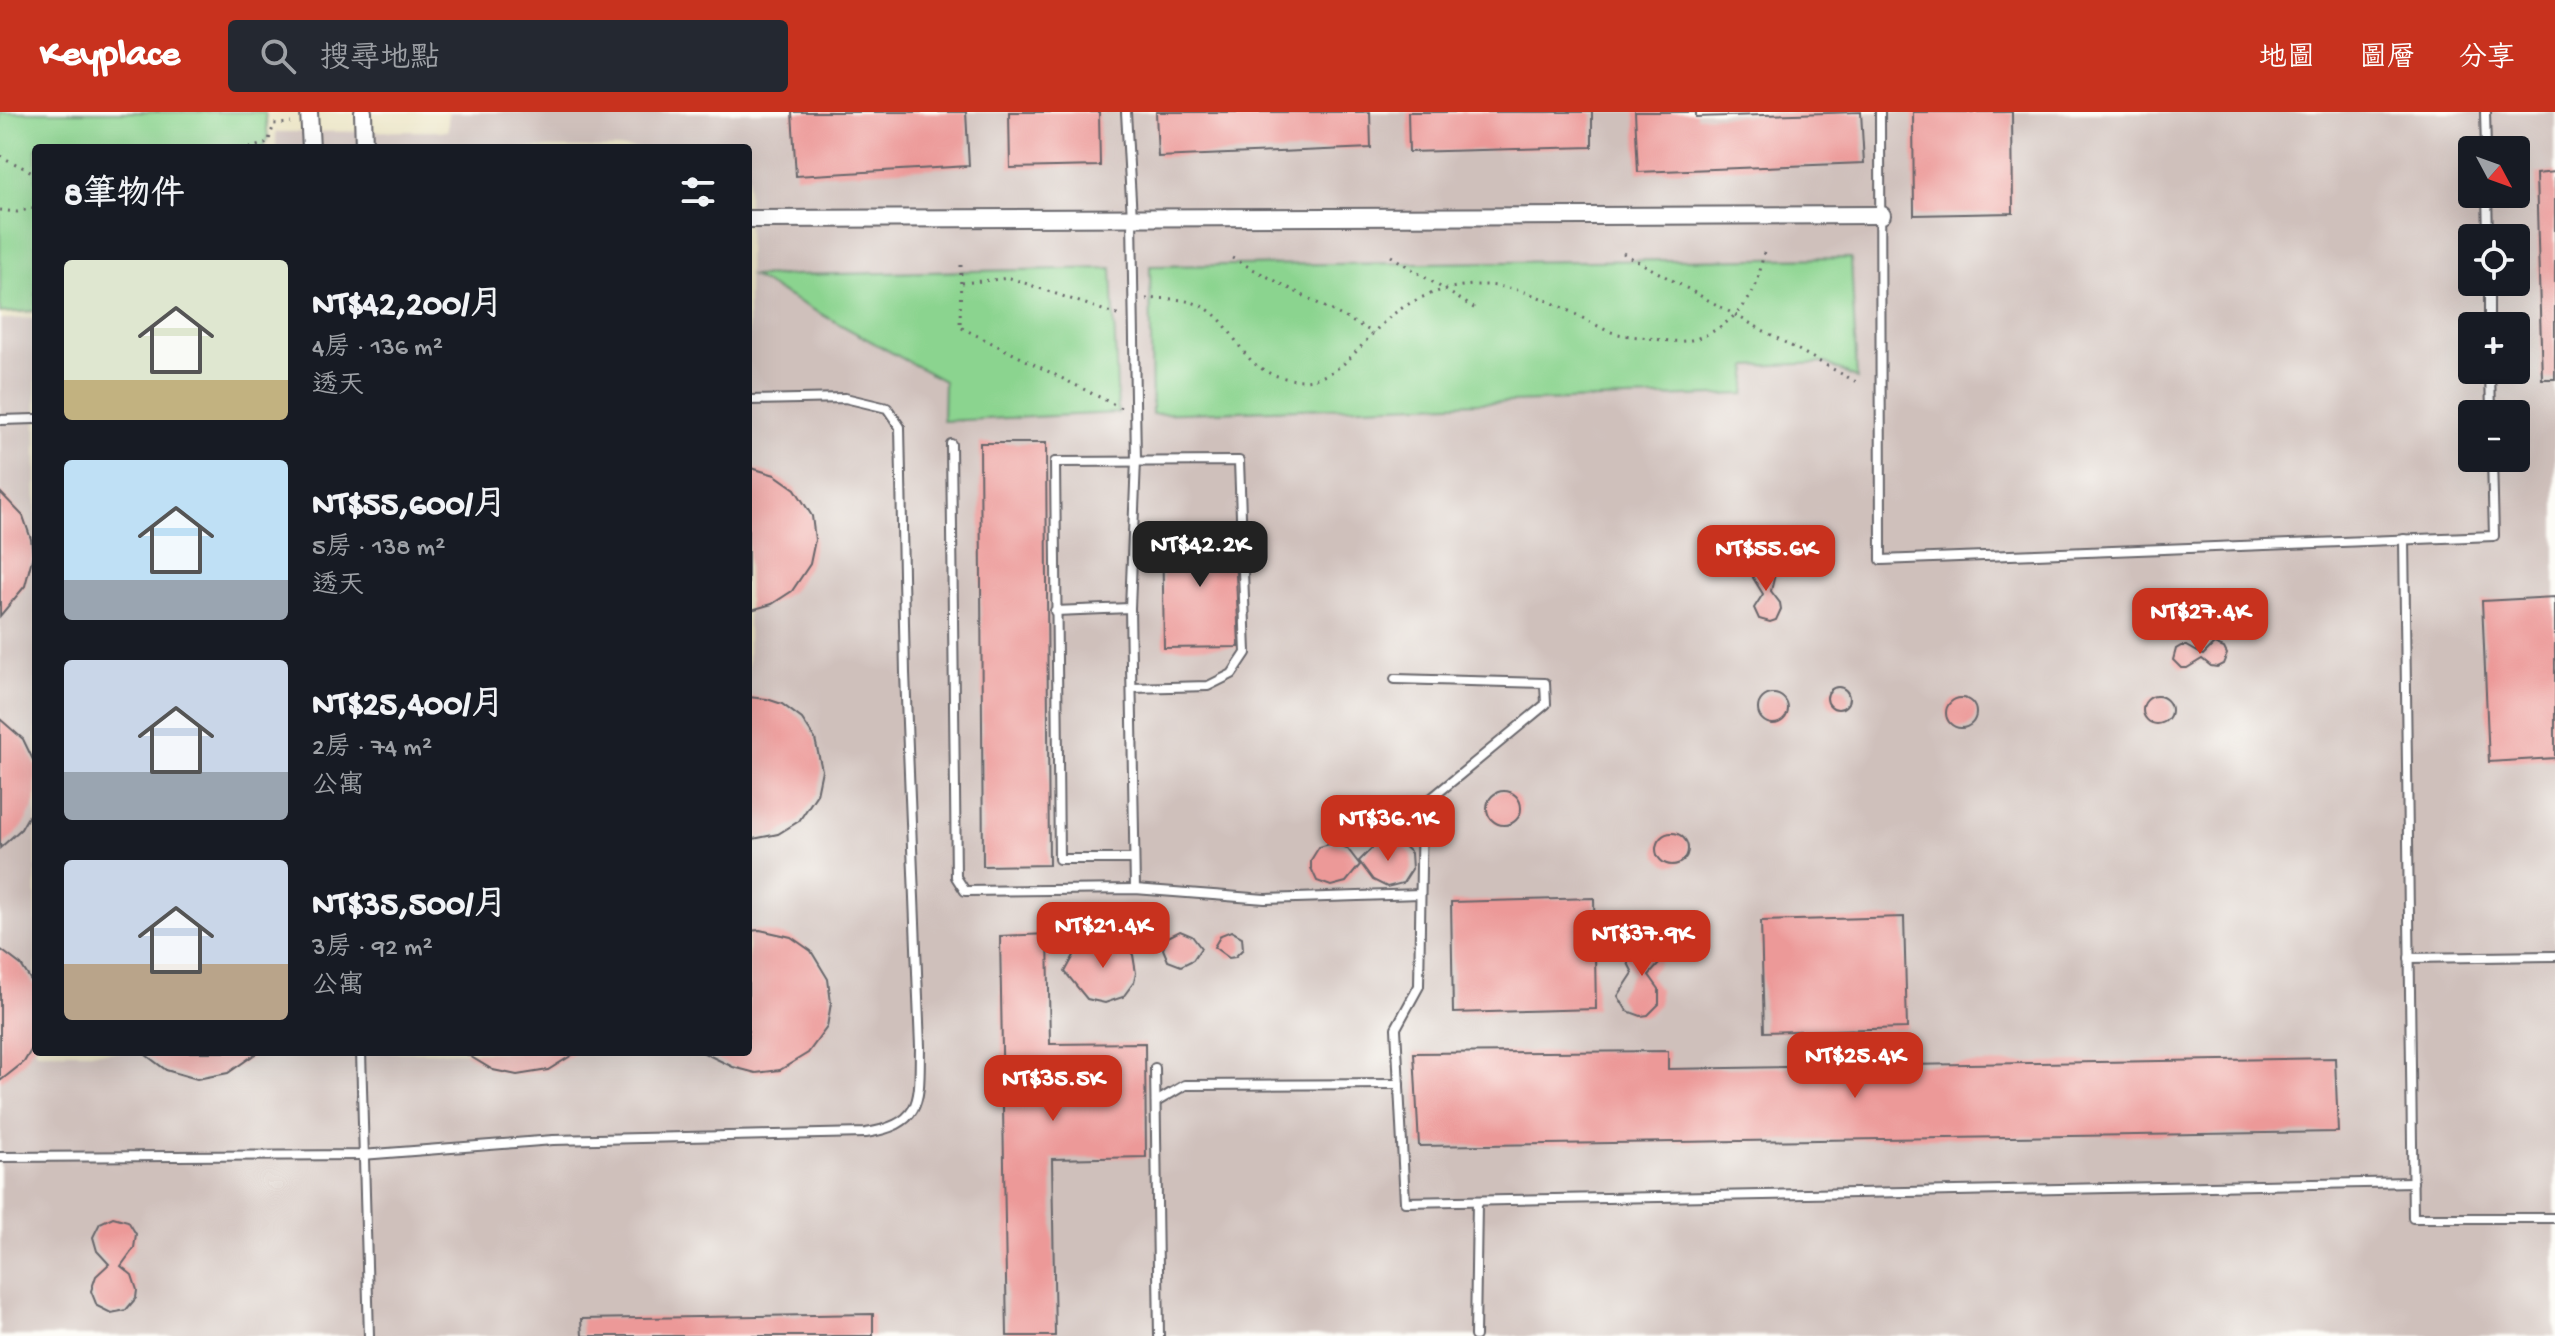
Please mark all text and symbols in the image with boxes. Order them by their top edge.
search box [228,20,788,92]
text: Keyplace [40,34,180,78]
icon: search [256,34,300,78]
text: 搜尋地點 [320,43,440,78]
text: 地圖 [2259,43,2315,76]
text: 圖層 [2359,43,2415,76]
text: 分享 [2459,43,2515,76]
north arrow [2458,136,2530,208]
map controls [2458,136,2530,472]
icon: filters [676,170,720,214]
text: 8筆物件 [64,177,185,217]
button: locate [2458,224,2530,296]
text: NT$42,200/月 [312,287,503,327]
icon: home [128,292,224,388]
button: + [2458,312,2530,384]
text: 4房 · 136 m² [312,334,443,365]
text: 透天 [312,372,364,403]
button: − [2458,400,2530,472]
text: NT$55,600/月 [312,487,507,527]
icon: home [128,492,224,588]
pin: NT$42.2K [1117,521,1283,589]
pin: NT$55.6K [1683,525,1849,593]
text: NT$42.2K [1151,531,1249,562]
text: 5房 · 138 m² [312,534,445,565]
text: NT$55.6K [1715,535,1817,566]
text: 透天 [312,572,364,603]
pin: NT$27.4K [2117,588,2283,656]
text: NT$27.4K [2150,598,2250,629]
text: NT$25,400/月 [312,687,505,727]
icon: home [128,692,224,788]
text: 2房 · 74 m² [312,734,432,765]
text: 公寓 [312,772,364,803]
pin: NT$36.1K [1305,795,1471,863]
text: NT$36.1K [1339,805,1437,836]
text: NT$35,500/月 [312,887,507,927]
icon: home [128,892,224,988]
pin: NT$21.4K [1020,902,1186,970]
pin: NT$37.9K [1559,910,1725,978]
text: NT$21.4K [1055,912,1151,943]
text: NT$37.9K [1591,920,1693,951]
text: 3房 · 92 m² [312,934,433,965]
text: 公寓 [312,972,364,1003]
pin: NT$25.4K [1772,1032,1938,1100]
text: NT$25.4K [1805,1042,1905,1073]
pin: NT$35.5K [970,1055,1136,1123]
text: NT$35.5K [1002,1065,1104,1096]

